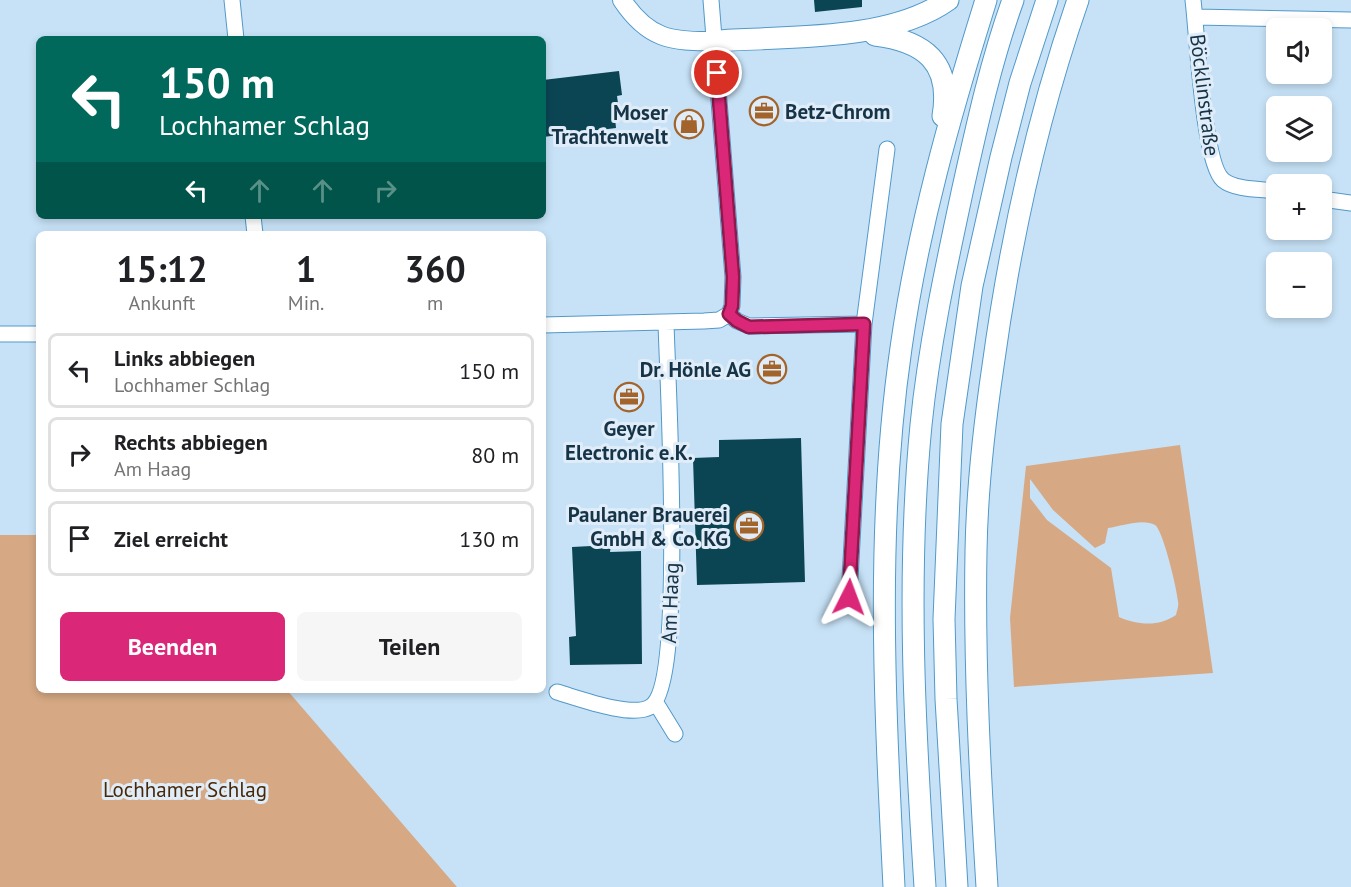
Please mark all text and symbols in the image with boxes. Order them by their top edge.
map controls [1266,18,1332,318]
button: sound [1266,18,1332,84]
street label: Böcklinstraße [1184,32,1226,158]
pin [691,47,742,98]
text: 150 m [159,55,275,110]
icon: arrive [700,56,733,89]
icon: left [60,60,138,138]
office icon: Betz-Chrom [748,95,780,127]
button: layers [1266,96,1332,162]
place label: Betz-Chrom [785,98,890,125]
place label: Moser Trachtenwelt [551,99,669,150]
text: Lochhamer Schlag [159,108,370,142]
shop icon: Moser Trachtenwelt [673,108,705,140]
icon: left [180,174,213,207]
icon: ahead [243,174,276,207]
icon: ahead [306,174,339,207]
icon: right [369,174,402,207]
button: + [1266,174,1332,240]
text: 15:12 [116,245,208,292]
text: 1 [296,245,316,292]
text: 360 [405,245,466,292]
button: − [1266,252,1332,318]
text: Ankunft [129,290,195,316]
text: Min. [288,290,324,316]
text: m [427,290,443,316]
text: Links abbiegen [114,344,255,372]
office icon: Dr. Hönle AG [756,353,788,385]
icon: left [63,354,96,387]
place label: Dr. Hönle AG [640,356,751,383]
text: 150 m [459,357,519,385]
text: Lochhamer Schlag [114,372,270,398]
office icon: Geyer Electronic e.K. [613,381,645,413]
place label: Geyer Electronic e.K. [565,415,693,466]
text: Rechts abbiegen [114,428,268,456]
icon: right [63,438,96,471]
text: 80 m [471,441,519,469]
text: Am Haag [114,456,191,482]
place label: Paulaner Brauerei GmbH & Co. KG [568,501,728,552]
office icon: Paulaner Brauerei GmbH & Co. KG [733,510,765,542]
icon: arrive [63,522,96,555]
text: Ziel erreicht [114,525,228,553]
text: 130 m [459,525,519,553]
street label: Am Haag [655,562,685,644]
position arrow [817,565,881,629]
button: Beenden [60,612,285,681]
button: Teilen [297,612,522,681]
park label: Lochhamer Schlag [103,776,267,803]

